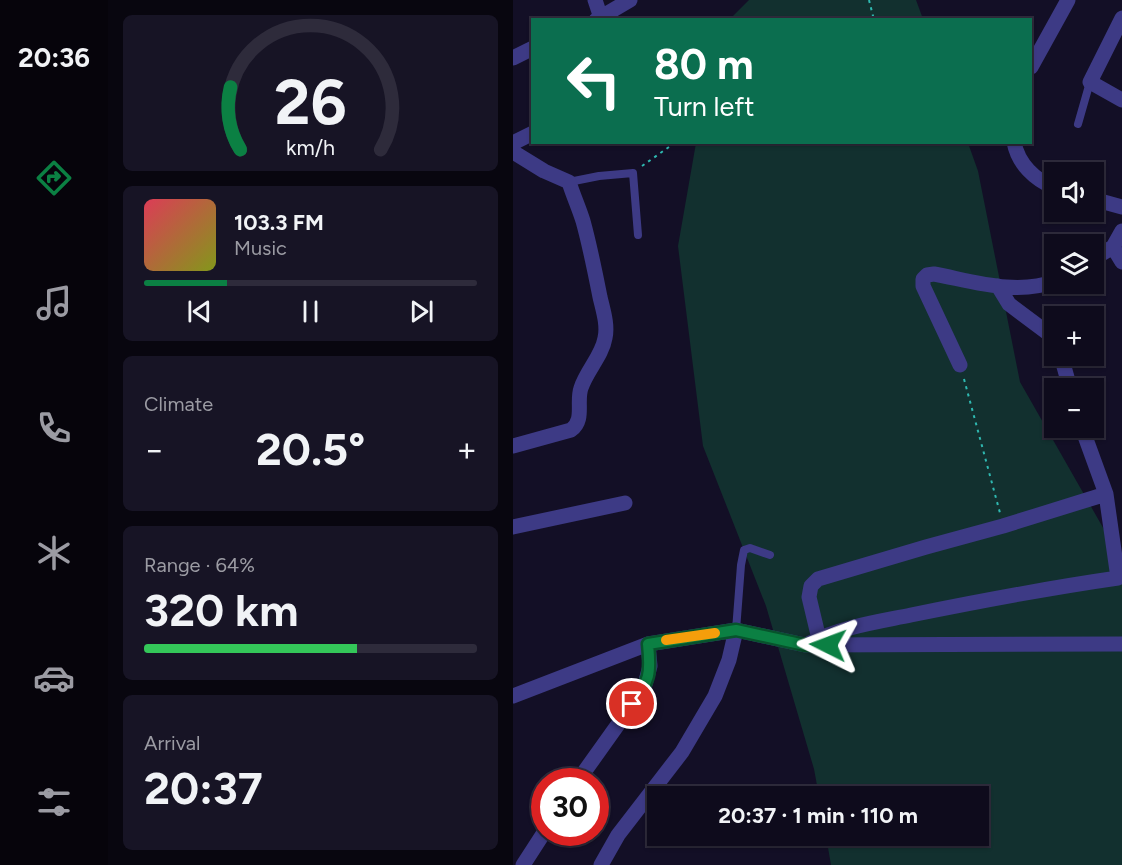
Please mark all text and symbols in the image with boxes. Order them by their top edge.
text: 80 m [654,39,754,90]
text: 20:36 [18,41,90,74]
icon: left [555,42,633,120]
text: 26 [274,65,347,140]
text: Turn left [654,90,754,123]
text: km/h [286,135,335,160]
icon: directions [33,157,75,199]
map controls [1044,162,1104,438]
button: sound [1044,162,1104,222]
text: 103.3 FM [234,209,324,236]
button: layers [1044,234,1104,294]
text: Music [234,236,287,260]
icon: music [33,282,75,324]
icon: previous [183,295,216,328]
icon: pause [294,295,327,328]
icon: next [405,295,438,328]
button: + [1044,306,1104,366]
button: − [1044,378,1104,438]
text: Climate [144,392,213,416]
icon: phone [33,407,75,449]
text: 20.5° [256,422,365,476]
text: − [144,430,165,469]
text: + [456,430,477,469]
icon: climate [33,532,75,574]
text: Range · 64% [144,553,255,577]
text: 320 km [144,583,298,637]
position arrow [796,613,860,677]
icon: car [33,657,75,699]
pin [606,678,657,729]
icon: arrive [615,687,648,720]
text: Arrival [144,731,200,755]
text: 20:37 [144,761,263,815]
speed limit sign: 30 [531,768,609,846]
icon: filters [33,781,75,823]
text: 20:37 · 1 min · 110 m [718,802,918,829]

